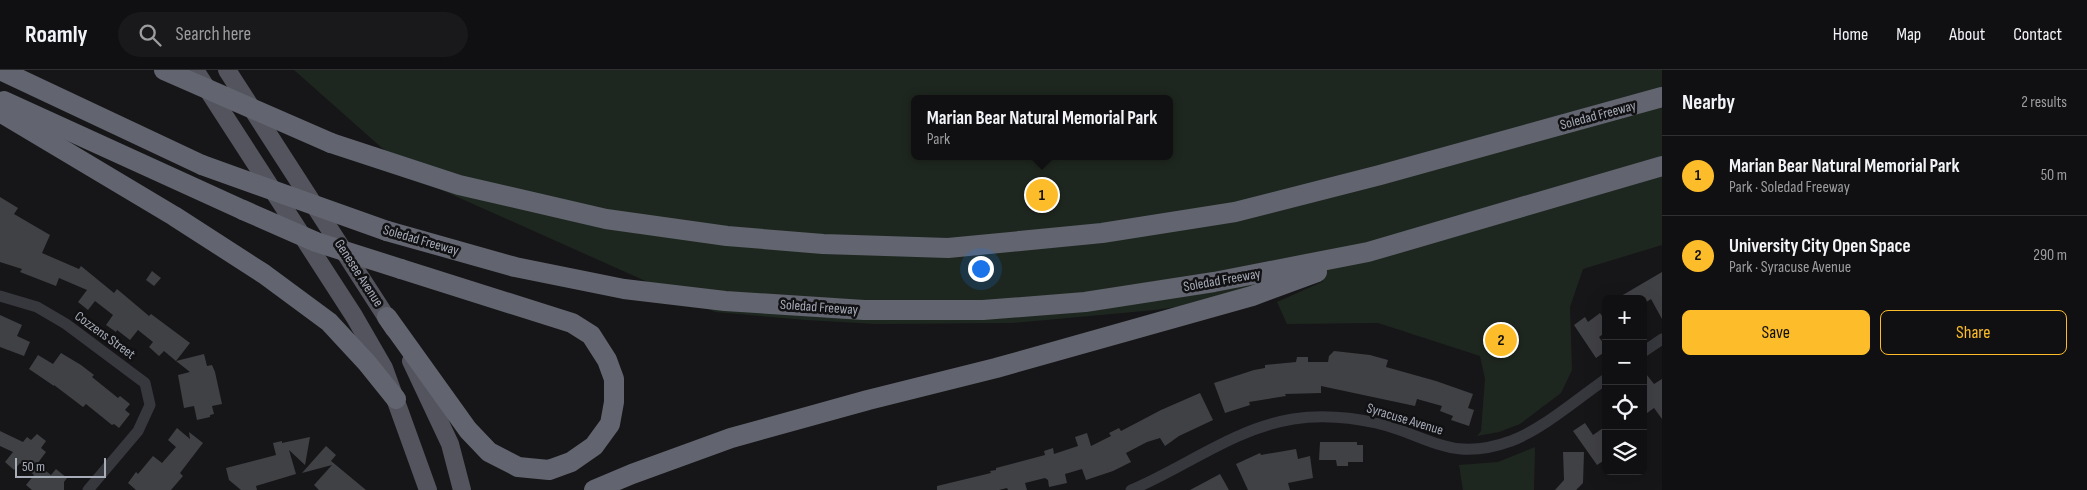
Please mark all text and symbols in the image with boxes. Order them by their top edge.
search box [118,12,468,57]
text: Roamly [25,20,88,49]
icon: search [136,21,164,49]
text: Search here [176,23,251,46]
text: Home [1833,24,1868,45]
text: Map [1896,24,1921,45]
text: About [1949,24,1985,45]
text: Contact [2013,24,2062,45]
text: Nearby [1682,90,1735,115]
text: 2 results [2021,93,2067,112]
popup [911,95,1173,160]
street label: Soledad Freeway [1558,97,1638,133]
text: Marian Bear Natural Memorial Park [927,107,1157,130]
text: Park [927,130,950,149]
text: Marian Bear Natural Memorial Park [1729,155,1960,178]
text: 1 [1695,166,1701,185]
text: 50 m [2041,166,2067,185]
pin: 1 [1026,176,1058,214]
text: Park · Soledad Freeway [1729,178,1850,197]
street label: Soledad Freeway [381,221,461,259]
text: University City Open Space [1729,235,1911,258]
street label: Genesee Avenue [331,236,387,310]
text: 2 [1694,246,1702,265]
text: 290 m [2033,246,2067,265]
your location [968,256,994,282]
text: Park · Syracuse Avenue [1729,258,1851,277]
street label: Soledad Freeway [1182,265,1262,295]
map controls [1602,295,1647,475]
button: + [1602,295,1647,340]
street label: Soledad Freeway [780,296,859,318]
street label: Cozzens Street [71,307,139,363]
button: Save [1682,310,1870,355]
button: Share [1880,310,2067,355]
pin: 2 [1485,321,1517,359]
button: − [1602,340,1647,385]
button: locate [1602,385,1647,430]
street label: Syracuse Avenue [1365,399,1445,439]
button: layers [1602,430,1647,475]
scale bar [15,455,106,478]
text: 50 m [22,458,45,475]

